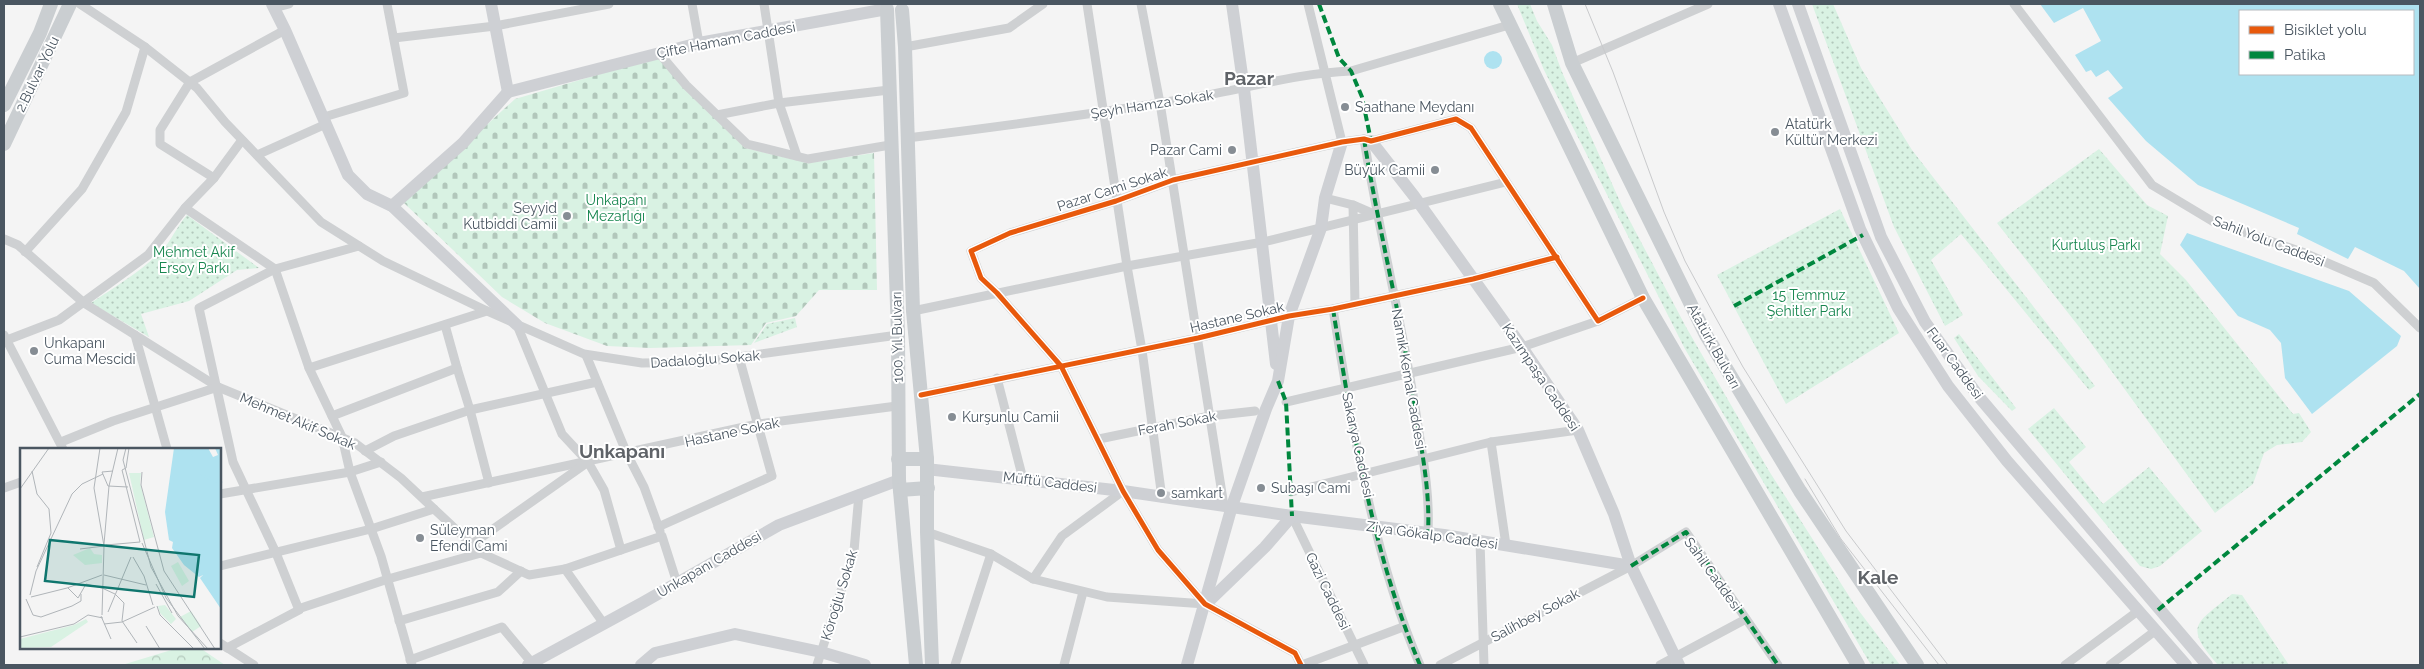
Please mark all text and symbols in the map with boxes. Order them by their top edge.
legend [2239,10,2414,75]
street label: Çifte Hamam Caddesi [655,19,797,61]
text: Bisiklet yolu [2284,21,2367,39]
street label: 2.Bulvar Yolu [12,34,62,114]
text: Patika [2284,46,2326,64]
district label: Pazar [1224,67,1275,89]
street label: Şeyh Hamza Sokak [1090,86,1215,122]
place label: Saathane Meydanı [1355,99,1474,115]
marker: Saathane Meydanı [1339,101,1351,113]
place label: Atatürk Kültür Merkezi [1785,116,1877,148]
marker: Atatürk Kültür Merkezi [1769,126,1781,138]
place label: Pazar Cami [1150,142,1222,158]
marker: Pazar Cami [1226,144,1238,156]
place label: Büyük Camii [1344,162,1425,178]
street label: Pazar Cami Sokak [1055,163,1170,214]
marker: Büyük Camii [1429,164,1441,176]
park label: Unkapanı Mezarlığı [585,192,647,224]
place label: Seyyid Kutbiddi Camii [463,200,557,232]
marker: Seyyid Kutbiddi Camii [561,210,573,222]
street label: Sahil Yolu Caddesi [2211,212,2327,270]
park label: Kurtuluş Parkı [2051,237,2141,253]
park label: Mehmet Akif Ersoy Parkı [153,244,236,276]
park label: 15 Temmuz Şehitler Parkı [1767,287,1851,319]
street label: 100. Yıl Bulvarı [888,291,906,383]
street label: Hastane Sokak [1188,298,1286,336]
street label: Atatürk Bulvarı [1684,301,1744,391]
street label: Namık Kemal Caddesi [1389,308,1429,450]
street label: Kazımpaşa Caddesi [1499,320,1583,434]
street label: Fuar Caddesi [1924,324,1986,402]
place label: Unkapanı Cuma Mescidi [44,335,136,367]
marker: Unkapanı Cuma Mescidi [28,345,40,357]
street label: Dadaloğlu Sokak [650,347,761,371]
street label: Mehmet Akif Sokak [238,389,359,453]
street label: Sakarya Caddesi [1339,391,1377,499]
street label: Ferah Sokak [1136,407,1218,438]
place label: Kurşunlu Camii [962,409,1059,425]
marker: Kurşunlu Camii [946,411,958,423]
street label: Hastane Sokak [683,414,781,450]
district label: Unkapanı [579,440,665,462]
inset map [20,448,221,649]
street label: Müftü Caddesi [1002,468,1098,496]
place label: Subaşı Cami [1271,480,1351,496]
marker: Subaşı Cami [1255,482,1267,494]
place label: samkart [1171,485,1223,501]
marker: samkart [1155,487,1167,499]
street label: Ziya Gökalp Caddesi [1365,518,1499,552]
place label: Süleyman Efendi Cami [430,522,508,554]
street label: Unkapanı Caddesi [654,528,764,600]
marker: Süleyman Efendi Cami [414,532,426,544]
street label: Sahil Caddesi [1681,534,1745,614]
street label: Köroğlu Sokak [818,547,860,642]
street label: Gazi Caddesi [1302,550,1354,632]
district label: Kale [1858,566,1898,588]
street label: Salihbey Sokak [1488,585,1582,645]

